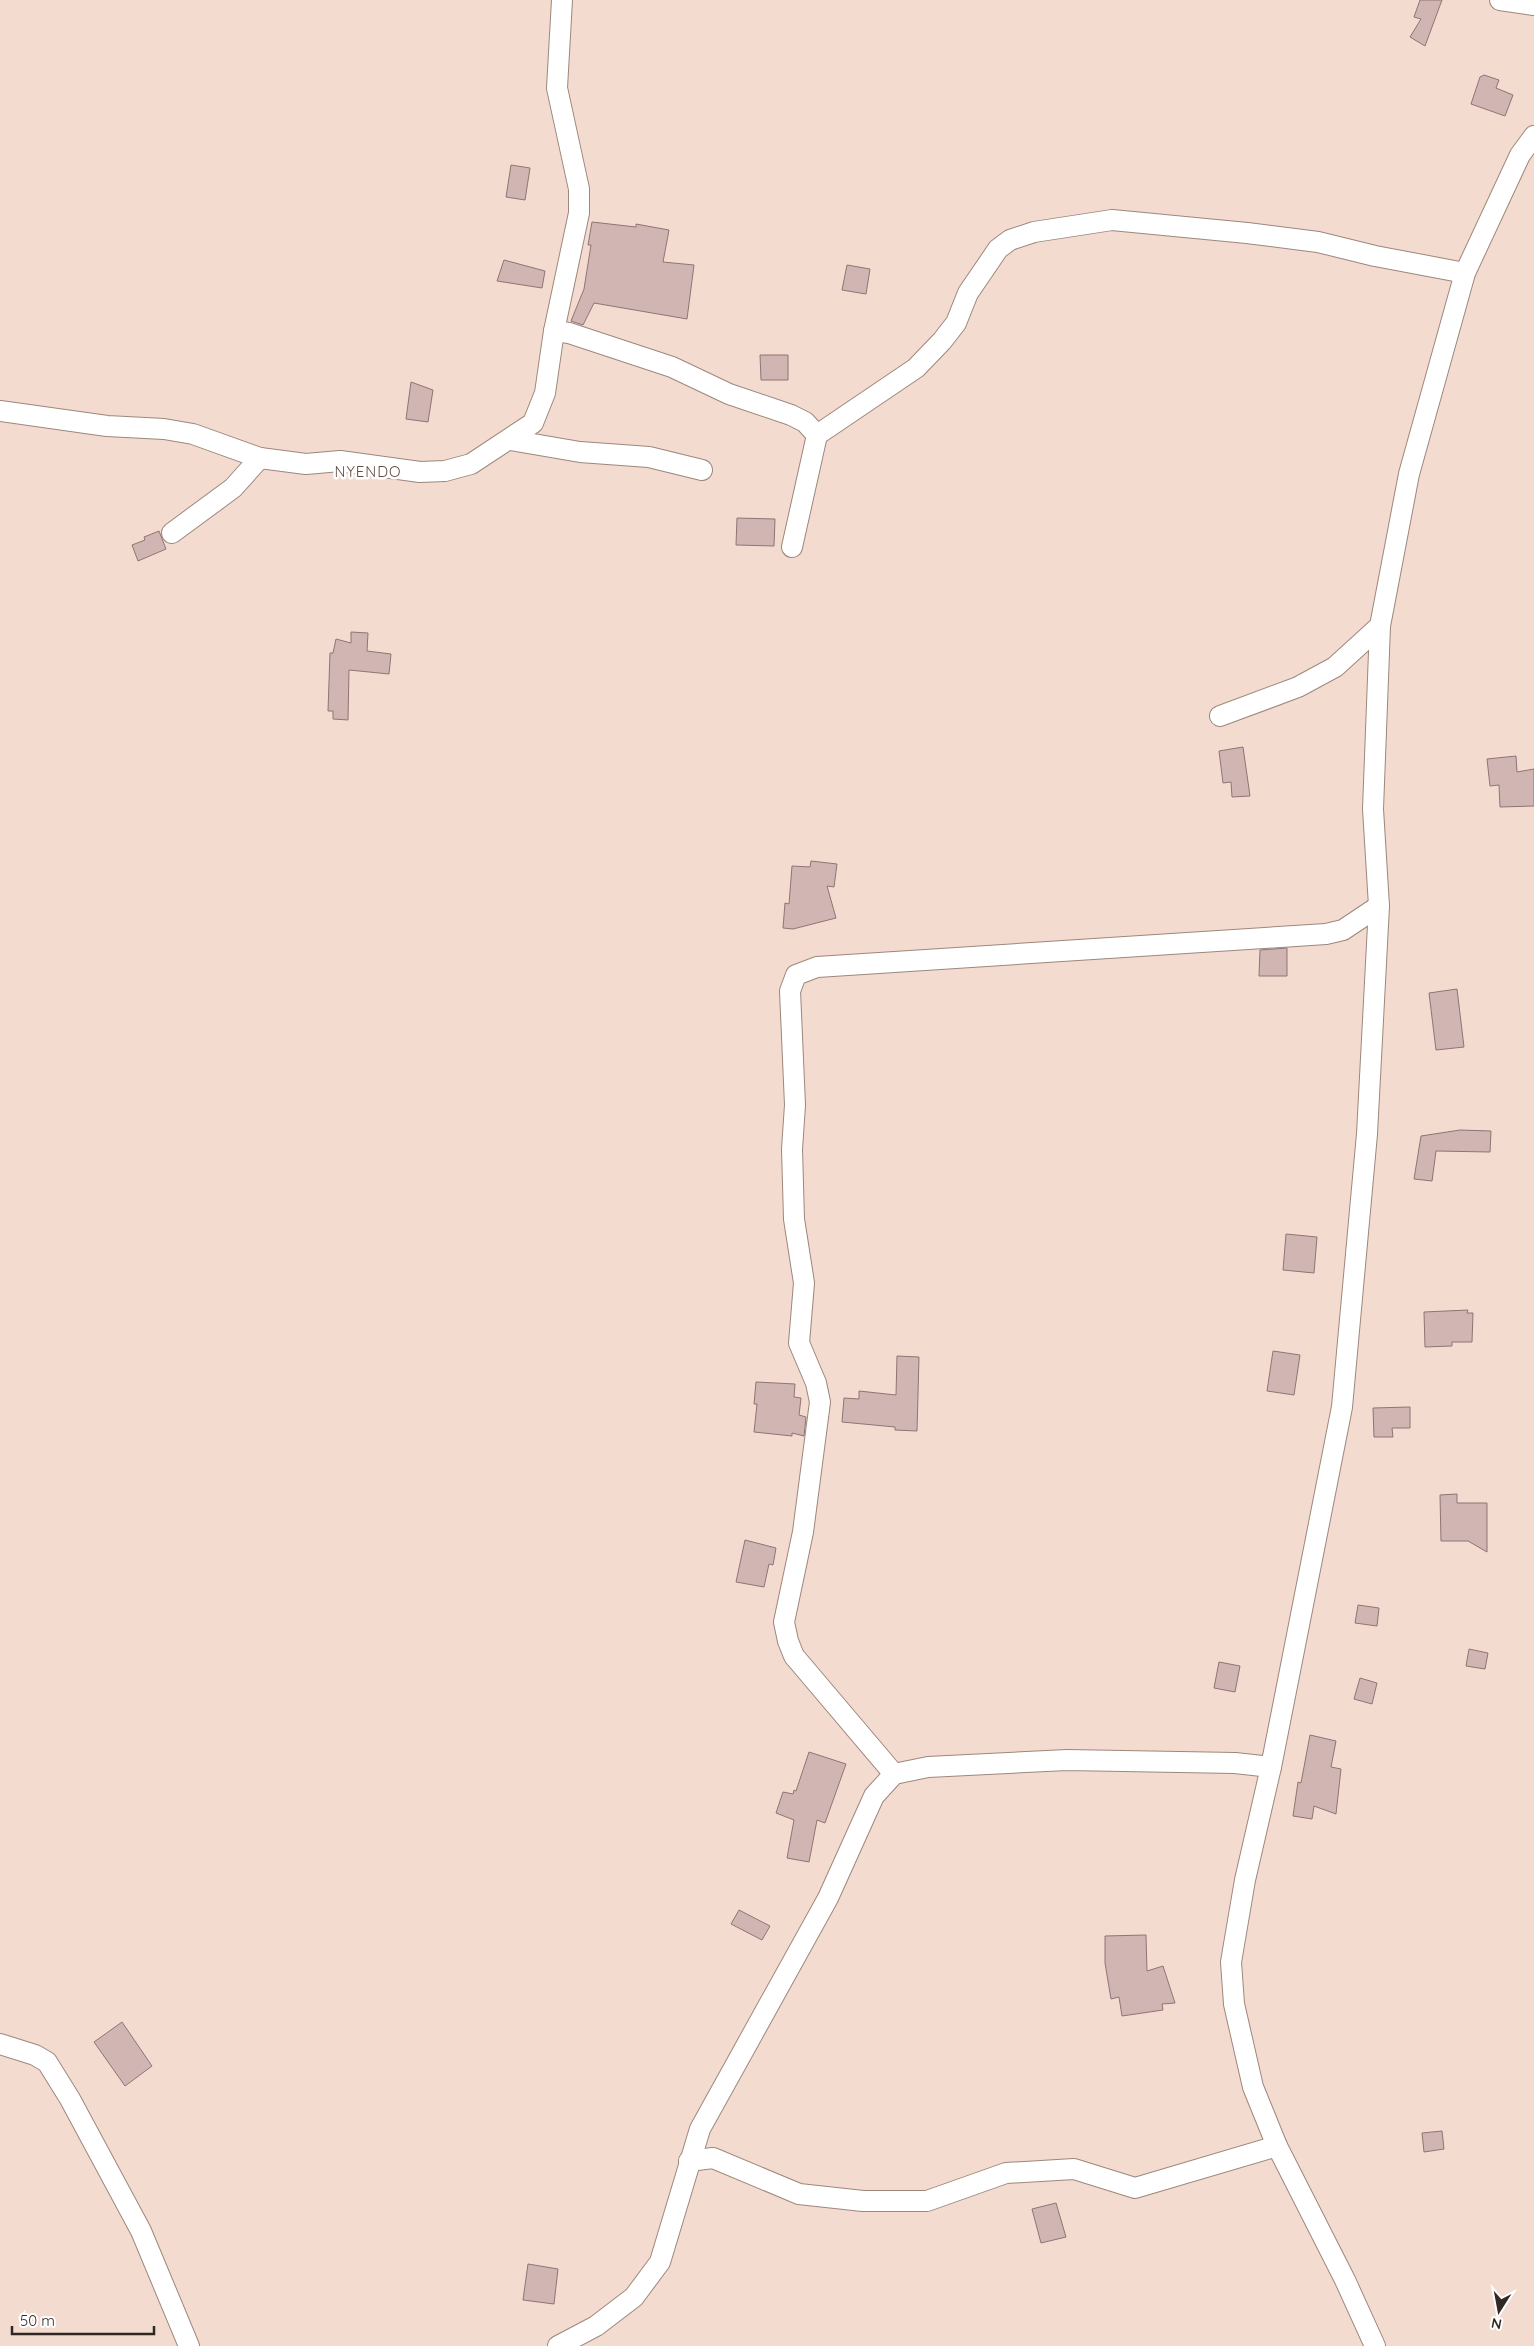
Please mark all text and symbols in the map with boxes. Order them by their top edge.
district label: NYENDO [334,462,402,481]
north arrow [1474,2286,1524,2336]
scale bar [12,2304,155,2336]
text: 50 m [20,2311,55,2330]
text: N [1490,2314,1503,2334]

